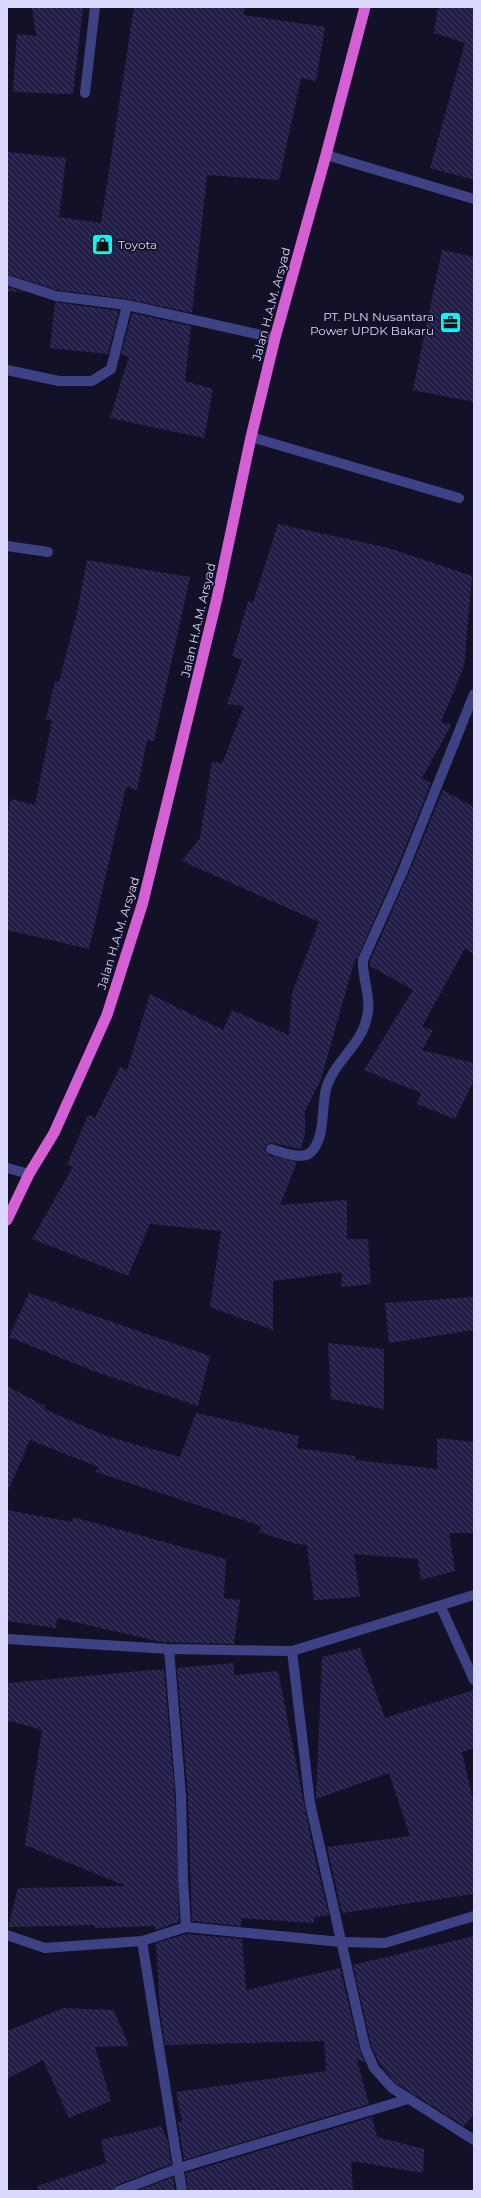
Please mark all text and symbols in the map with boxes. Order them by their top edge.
shop icon: Toyota [90,231,116,257]
place label: Toyota [118,237,157,252]
street label: Jalan H.A.M. Arsyad [248,246,293,363]
place label: PT. PLN Nusantara Power UPDK Bakaru [310,309,434,338]
office icon: PT. PLN Nusantara Power UPDK Bakaru [437,310,463,336]
street label: Jalan H.A.M. Arsyad [177,561,218,680]
street label: Jalan H.A.M. Arsyad [93,875,142,992]

